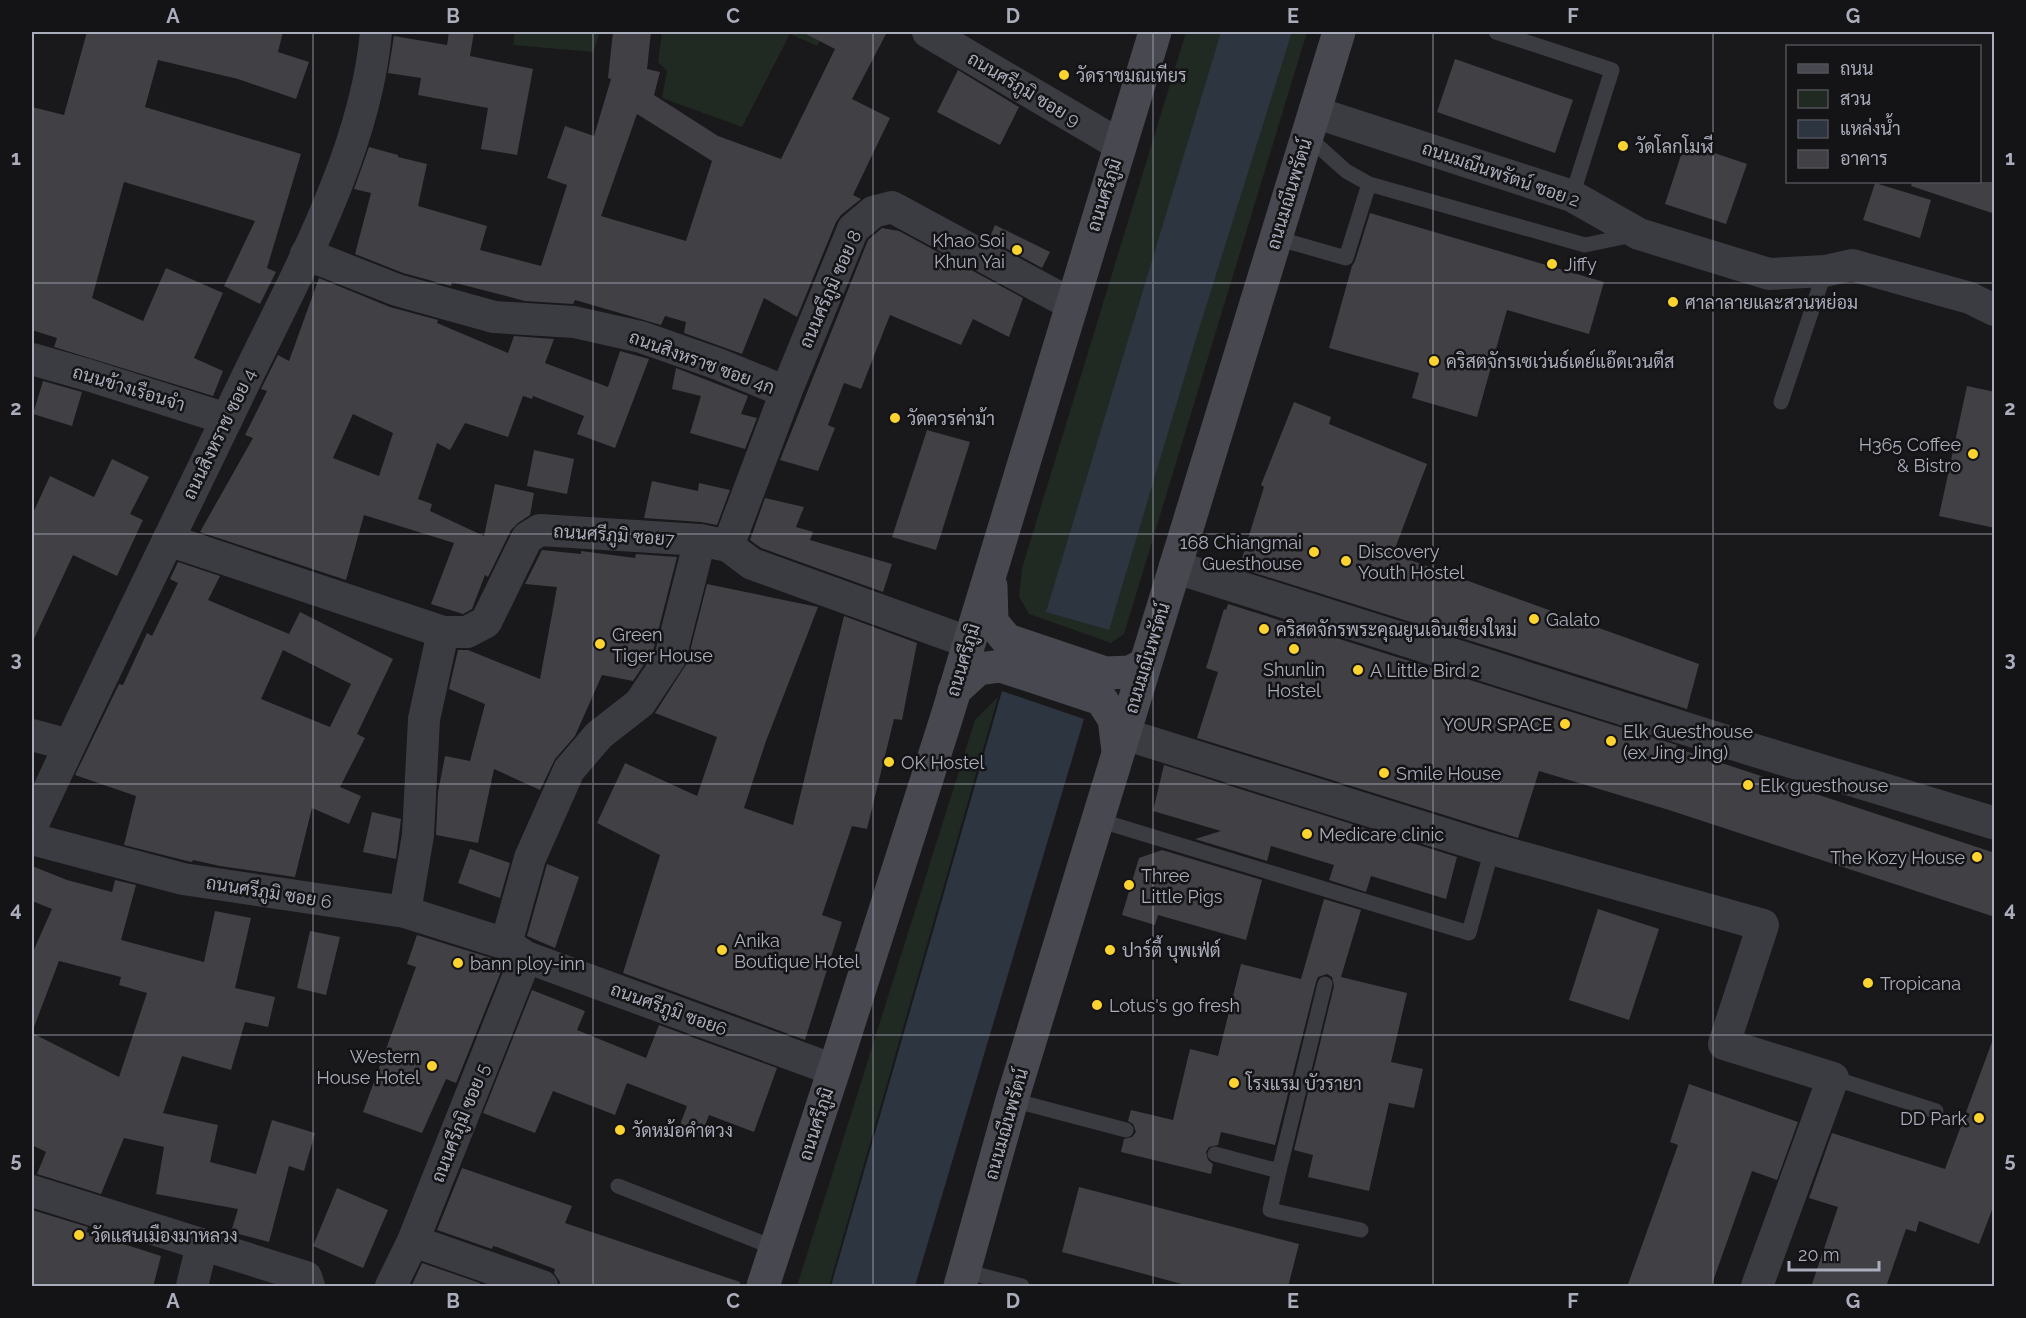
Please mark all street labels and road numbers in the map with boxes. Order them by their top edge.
street label: ถนนศรีภูมิ ซอย 9 [963,46,1085,133]
street label: ถนนมณีนพรัตน์ [1260,135,1316,252]
street label: ถนนมณีนพรัตน์ ซอย 2 [1419,135,1583,211]
street label: ถนนศรีภูมิ [1081,155,1128,235]
street label: ถนนศรีภูมิ ซอย 8 [793,226,868,352]
street label: ถนนสิงหราช ซอย 4ก [626,326,778,398]
street label: ถนนข้างเรือนจำ [70,360,188,415]
street label: ถนนสิงหราช ซอย 4 [178,365,260,503]
street label: ถนนศรีภูมิ ซอย7 [553,518,676,553]
street label: ถนนมณีนพรัตน์ [1118,599,1174,716]
street label: ถนนศรีภูมิ [940,620,987,700]
street label: ถนนศรีภูมิ ซอย 6 [204,870,334,915]
street label: ถนนศรีภูมิ ซอย6 [607,976,731,1043]
street label: ถนนศรีภูมิ ซอย 5 [425,1060,496,1186]
street label: ถนนมณีนพรัตน์ [978,1065,1032,1182]
street label: ถนนศรีภูมิ [793,1084,840,1164]

